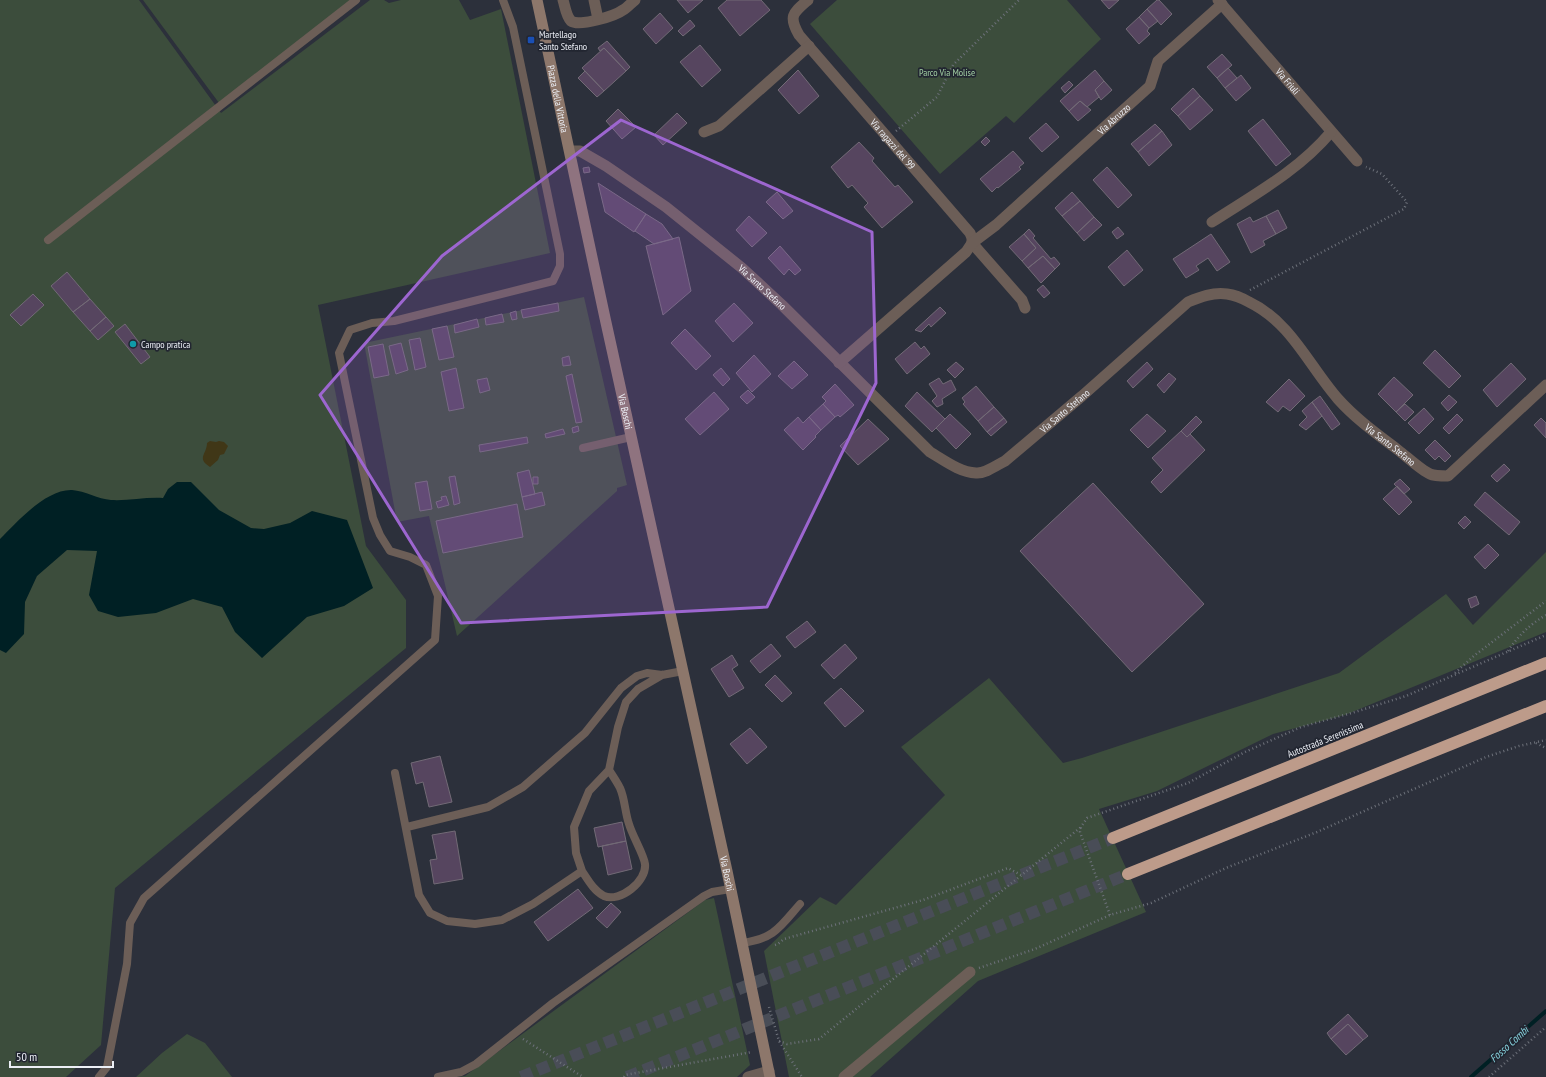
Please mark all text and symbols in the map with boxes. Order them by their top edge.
place label: Martellago Santo Stefano [539,28,587,53]
marker: Martellago Santo Stefano [526,35,536,45]
street label: Piazza della Vittoria [544,64,571,134]
street label: Via Friuli [1272,65,1303,97]
park label: Parco Via Molise [919,66,975,79]
street label: Via Abruzzo [1094,101,1133,138]
street label: Via ragazzi del '99 [867,115,918,172]
street label: Via Santo Stefano [735,261,789,313]
place label: Campo pratica [141,338,190,351]
marker: Campo pratica [128,339,138,349]
street label: Via Santo Stefano [1037,386,1092,436]
street label: Via Boschi [615,392,635,430]
street label: Via Santo Stefano [1361,420,1418,469]
street label: Autostrada Serenissima [1285,718,1365,761]
street label: Via Boschi [717,854,737,892]
water label: Fosso Combi [1487,1022,1533,1065]
scale bar [10,1043,113,1069]
text: 50 m [16,1049,37,1064]

